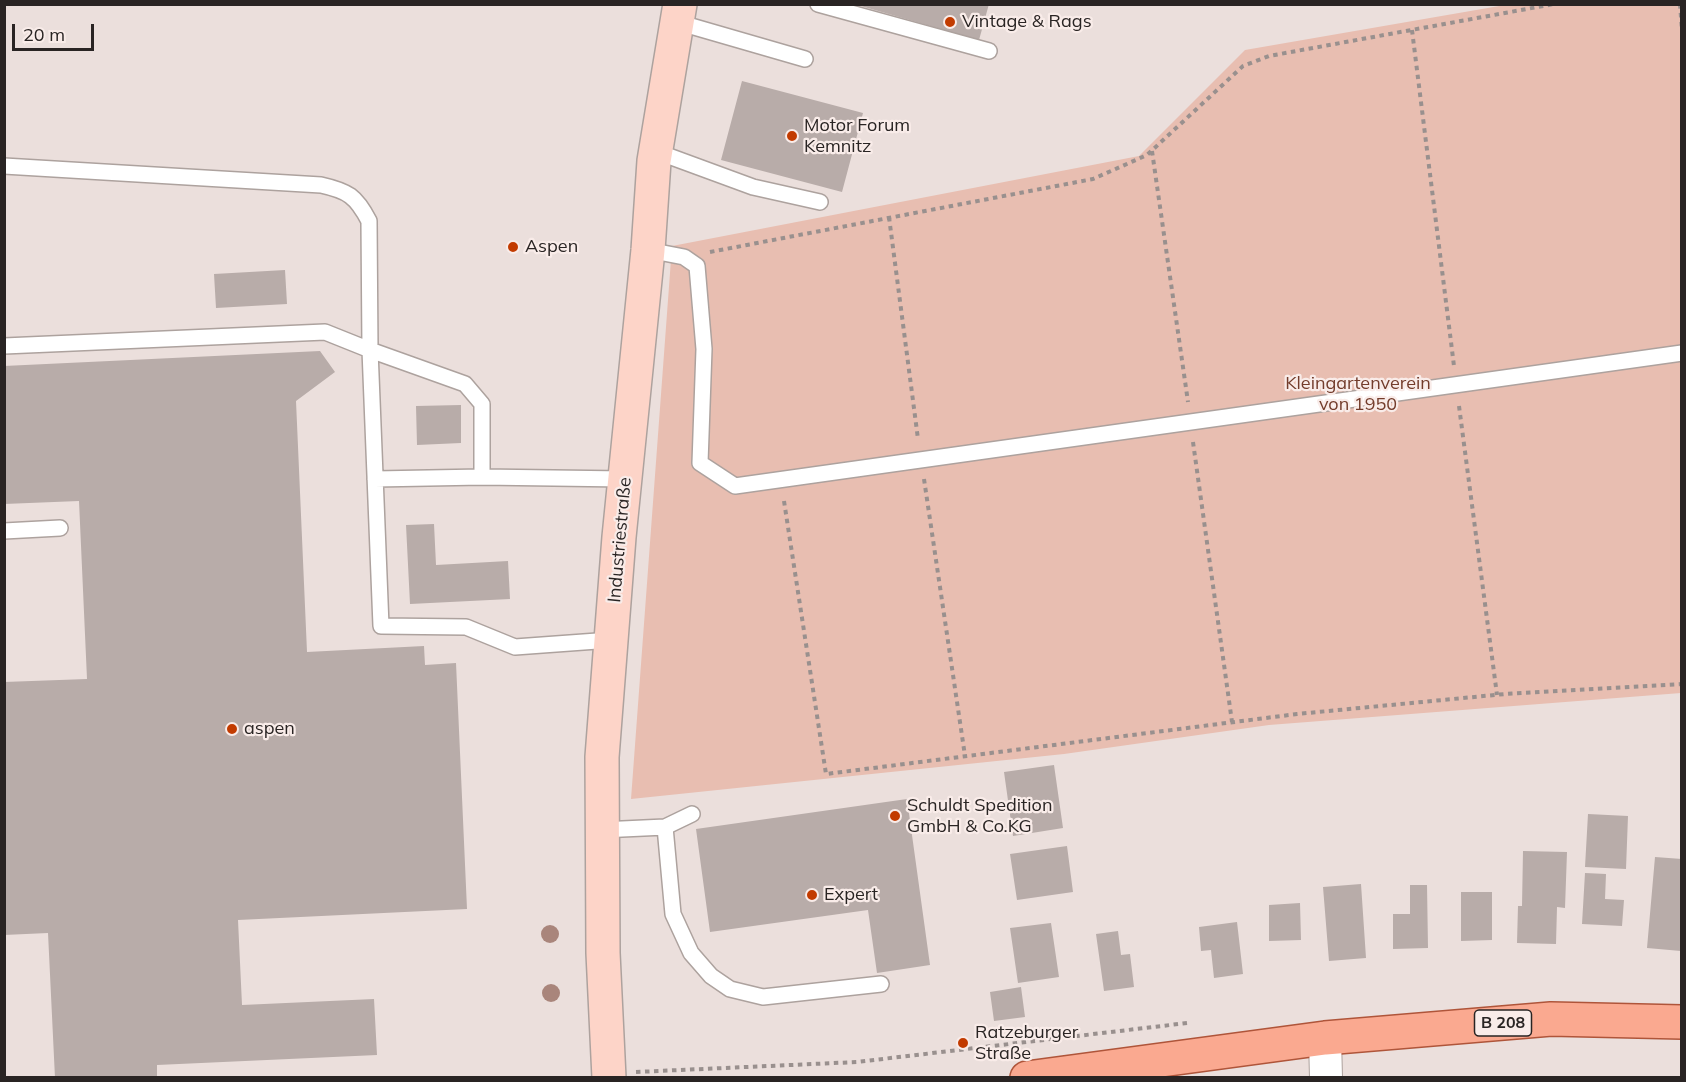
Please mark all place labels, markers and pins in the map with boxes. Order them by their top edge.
place label: Vintage & Rags [962,11,1092,33]
marker: Vintage & Rags [943,15,957,29]
place label: Motor Forum Kemnitz [804,115,910,158]
marker: Motor Forum Kemnitz [785,129,799,143]
place label: Aspen [525,236,578,258]
marker: Aspen [506,240,520,254]
place label: aspen [244,718,295,740]
marker: aspen [225,722,239,736]
place label: Schuldt Spedition GmbH & Co.KG [907,795,1052,838]
marker: Schuldt Spedition GmbH & Co.KG [888,809,902,823]
place label: Expert [824,884,878,906]
marker: Expert [805,888,819,902]
place label: Ratzeburger Straße [975,1022,1078,1064]
marker: Ratzeburger Straße [956,1036,970,1050]

